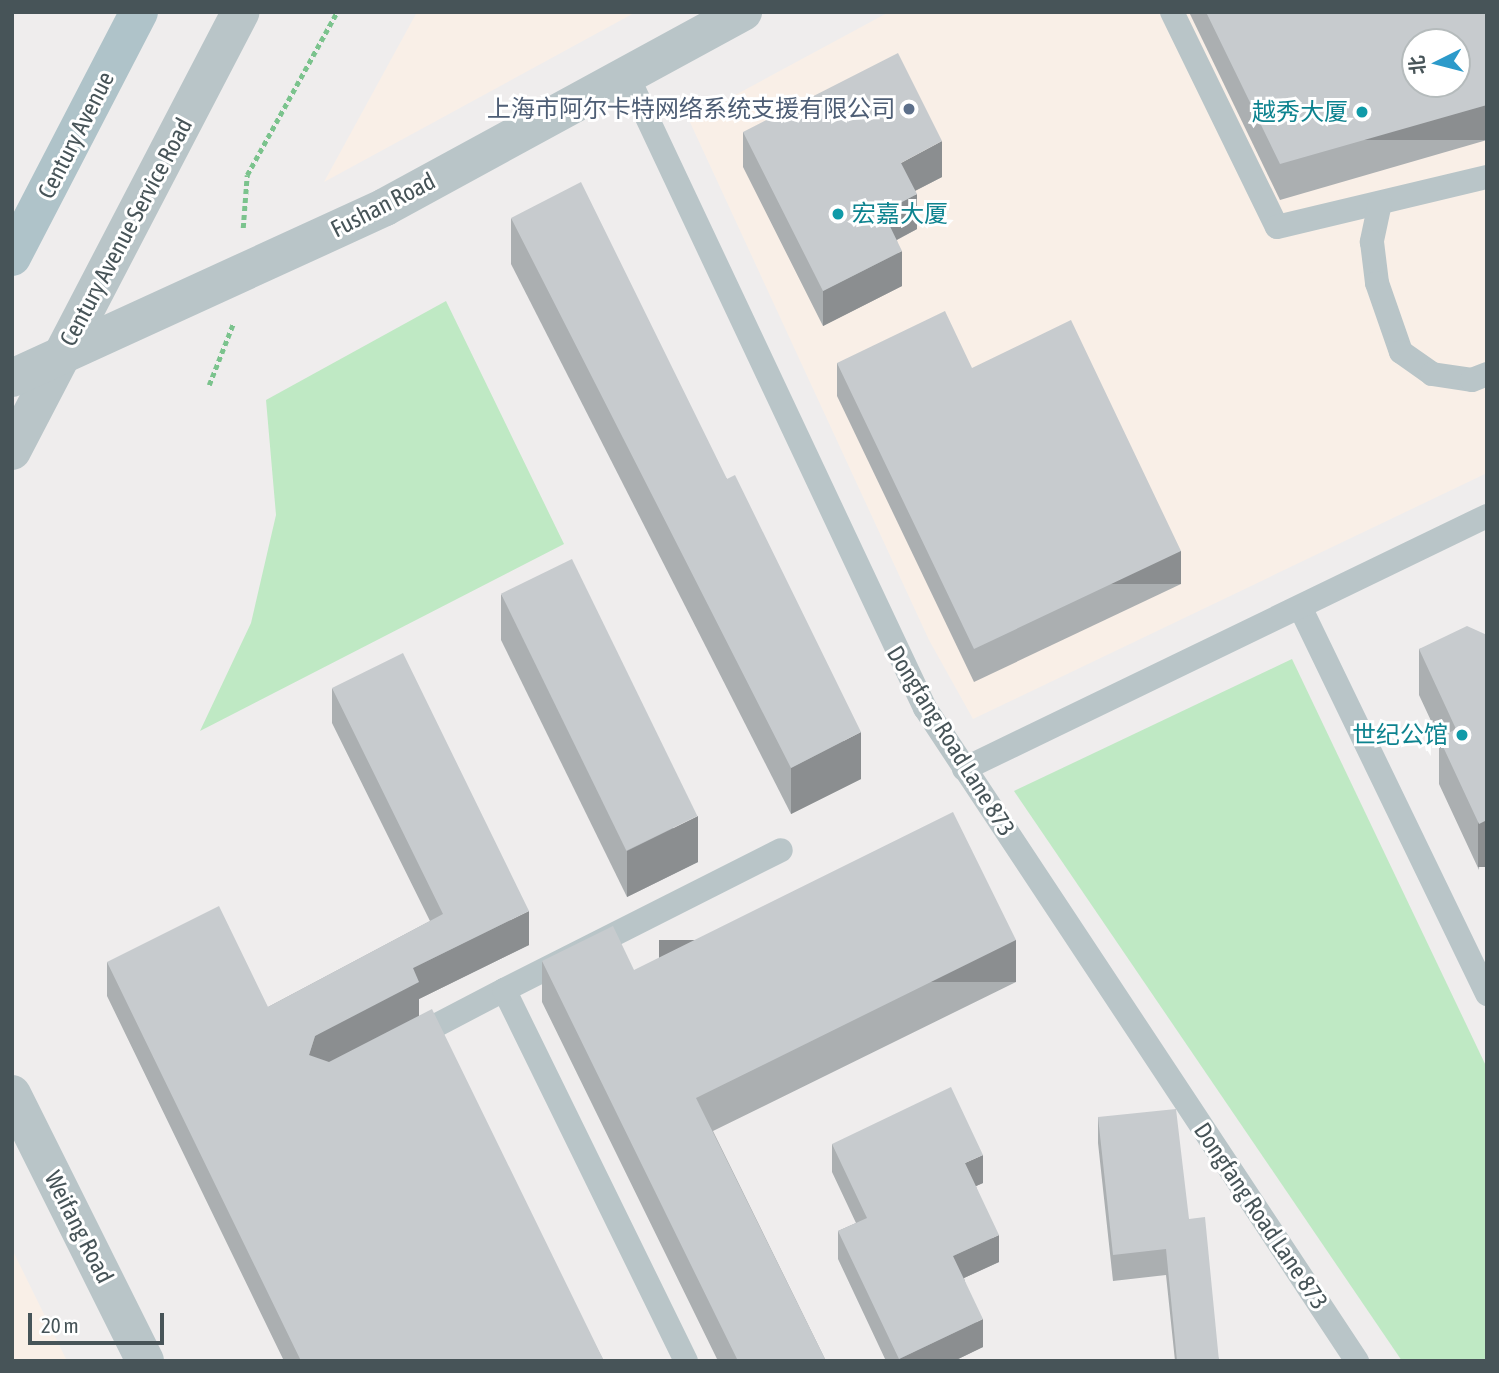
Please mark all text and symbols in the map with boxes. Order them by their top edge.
north arrow [1401,28,1471,98]
text: 北 [1405,54,1429,76]
street label: Century Avenue [32,67,120,203]
place label: 上海市阿尔卡特网络系统支援有限公司 [487,95,895,123]
place label: 越秀大厦 [1252,98,1348,126]
marker: 上海市阿尔卡特网络系统支援有限公司 [901,101,917,117]
marker: 越秀大厦 [1354,104,1370,120]
street label: Century Avenue Service Road [54,113,198,351]
street label: Fushan Road [326,167,440,243]
place label: 宏嘉大厦 [852,200,948,228]
marker: 宏嘉大厦 [830,206,846,222]
street label: Dongfang Road Lane 873 [881,641,1021,841]
place label: 世纪公馆 [1352,721,1448,749]
marker: 世纪公馆 [1454,727,1470,743]
street label: Dongfang Road Lane 873 [1188,1117,1334,1315]
street label: Weifang Road [38,1166,120,1288]
scale bar [32,1300,168,1344]
text: 20 m [41,1313,79,1337]

